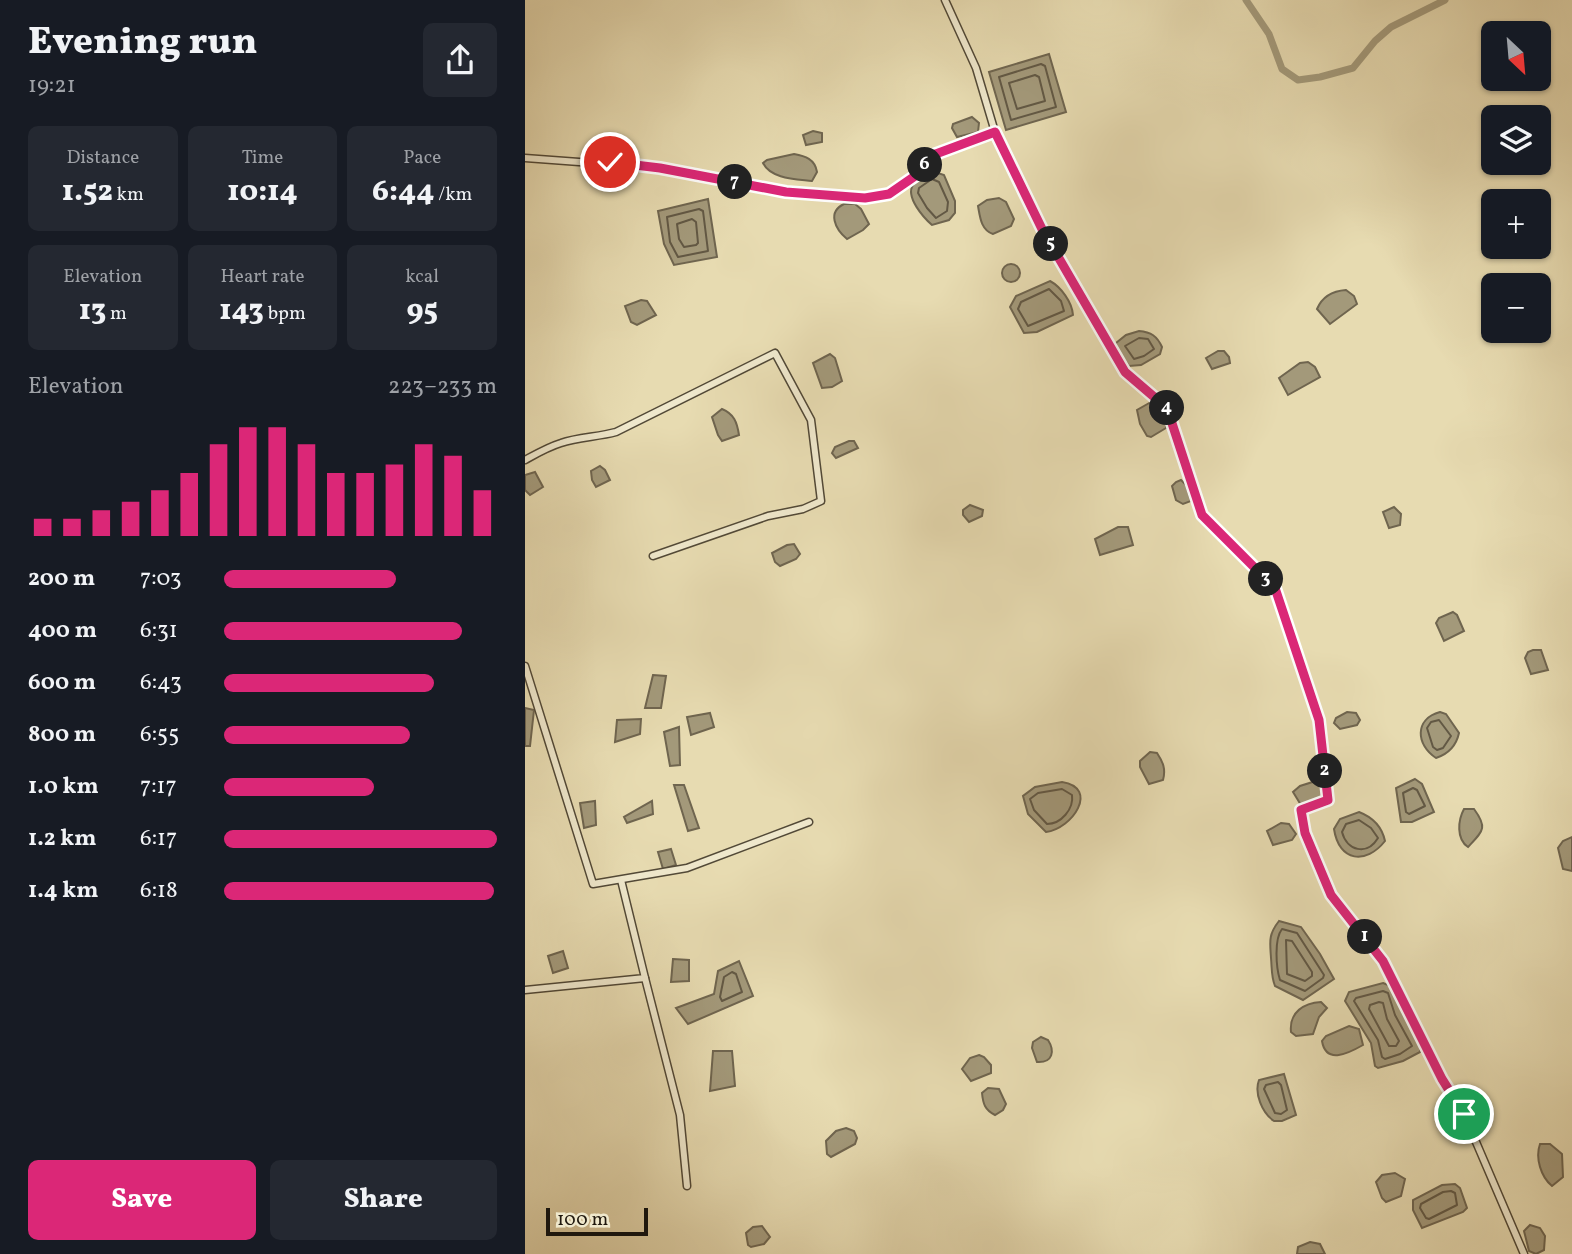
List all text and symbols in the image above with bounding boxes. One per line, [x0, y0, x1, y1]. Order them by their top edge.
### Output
text: Evening run [28, 17, 258, 70]
north arrow [1481, 21, 1551, 91]
map controls [1481, 21, 1551, 343]
button: share [423, 23, 497, 97]
text: 19:21 [28, 70, 76, 102]
button: layers [1481, 105, 1551, 175]
pin [580, 132, 640, 192]
icon: check [591, 143, 629, 181]
text: Distance [66, 145, 139, 171]
text: Time [242, 145, 283, 171]
text: Pace [403, 145, 441, 171]
pin: 6 [907, 148, 943, 182]
text: 6 [919, 151, 930, 177]
pin: 7 [717, 164, 753, 200]
text: 7 [730, 168, 739, 194]
text: 1.52 [62, 171, 113, 213]
text: 10:14 [227, 171, 298, 213]
text: 6:44 [372, 171, 434, 213]
text: km [113, 182, 144, 208]
text: /km [434, 182, 472, 208]
button: + [1481, 189, 1551, 259]
pin: 5 [1033, 226, 1069, 262]
text: 5 [1046, 230, 1055, 256]
text: Elevation [63, 264, 142, 290]
text: Heart rate [221, 264, 304, 290]
text: kcal [405, 264, 439, 290]
button: − [1481, 273, 1551, 343]
text: 13 [79, 290, 106, 332]
text: 143 [219, 290, 264, 332]
text: 95 [406, 290, 438, 332]
text: m [106, 301, 127, 327]
text: bpm [264, 301, 306, 327]
text: Elevation [28, 371, 124, 403]
text: 223–233 m [388, 371, 497, 403]
pin: 4 [1149, 390, 1185, 426]
text: 4 [1161, 394, 1172, 420]
pin: 3 [1249, 562, 1283, 596]
text: 200 m [28, 563, 95, 595]
text: 7:03 [140, 563, 182, 595]
text: 3 [1261, 565, 1270, 591]
text: 400 m [28, 615, 97, 647]
text: 6:31 [140, 615, 178, 647]
text: 600 m [28, 667, 96, 699]
text: 6:43 [140, 667, 182, 699]
text: 800 m [28, 719, 96, 751]
text: 6:55 [140, 719, 179, 751]
pin: 2 [1307, 754, 1343, 788]
text: 2 [1320, 757, 1329, 783]
text: 1.0 km [28, 771, 99, 803]
text: 7:17 [140, 771, 177, 803]
text: 1.2 km [28, 823, 97, 855]
text: 6:17 [140, 823, 177, 855]
text: 1.4 km [28, 875, 99, 907]
text: 6:18 [140, 875, 178, 907]
pin: 1 [1347, 920, 1383, 954]
text: 1 [1361, 923, 1368, 949]
pin [1434, 1084, 1494, 1144]
icon: arrive [1445, 1095, 1483, 1133]
button: Save [28, 1160, 256, 1240]
button: Share [270, 1160, 497, 1240]
scale bar [546, 1205, 647, 1237]
text: 100 m [557, 1207, 608, 1233]

